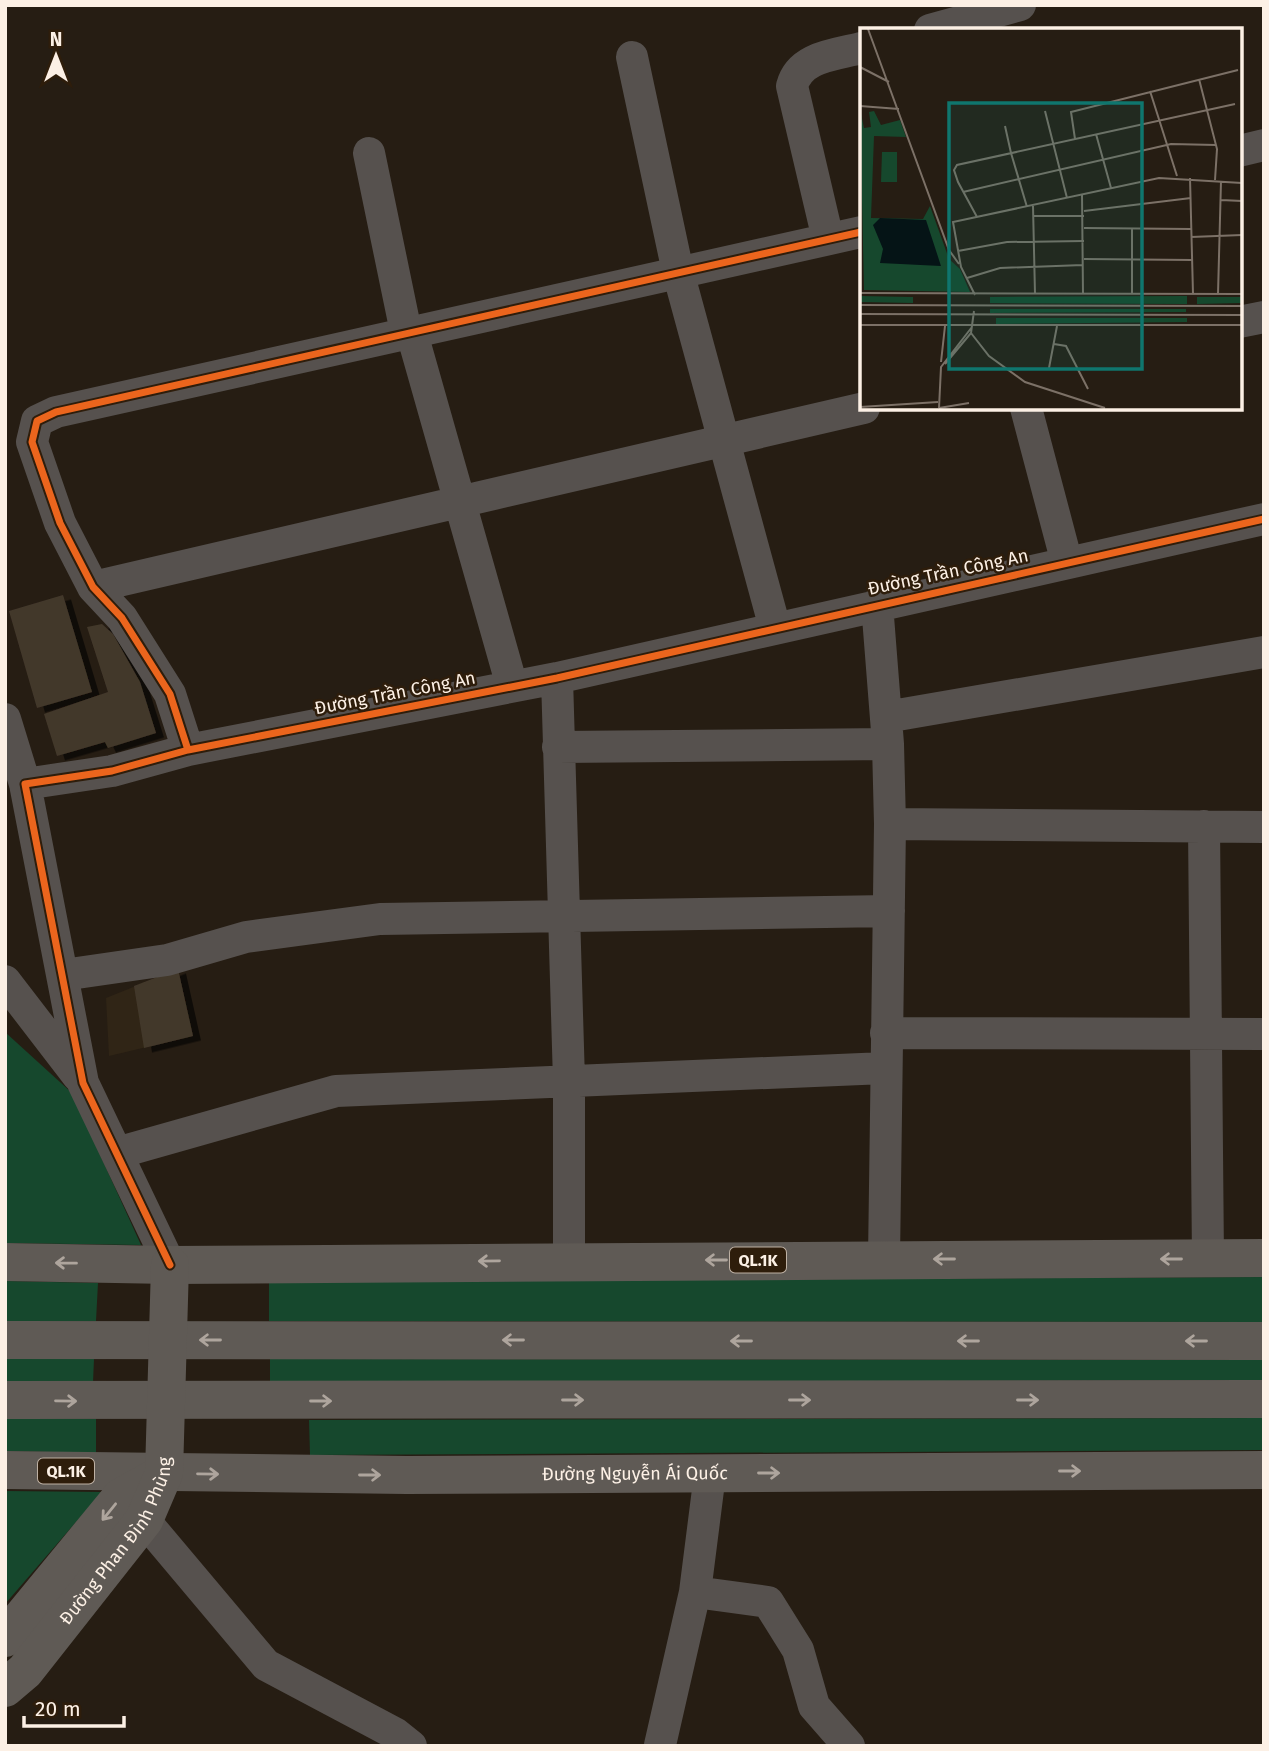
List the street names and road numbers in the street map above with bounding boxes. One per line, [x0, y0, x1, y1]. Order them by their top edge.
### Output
street label: Đường Trần Công An [866, 544, 1030, 600]
street label: Đường Trần Công An [313, 667, 477, 719]
road number: QL.1K [730, 1248, 786, 1272]
street label: Đường Phan Đình Phùng [55, 1456, 175, 1629]
road number: QL.1K [38, 1458, 94, 1484]
street label: Đường Nguyễn Ái Quốc [542, 1461, 728, 1485]

